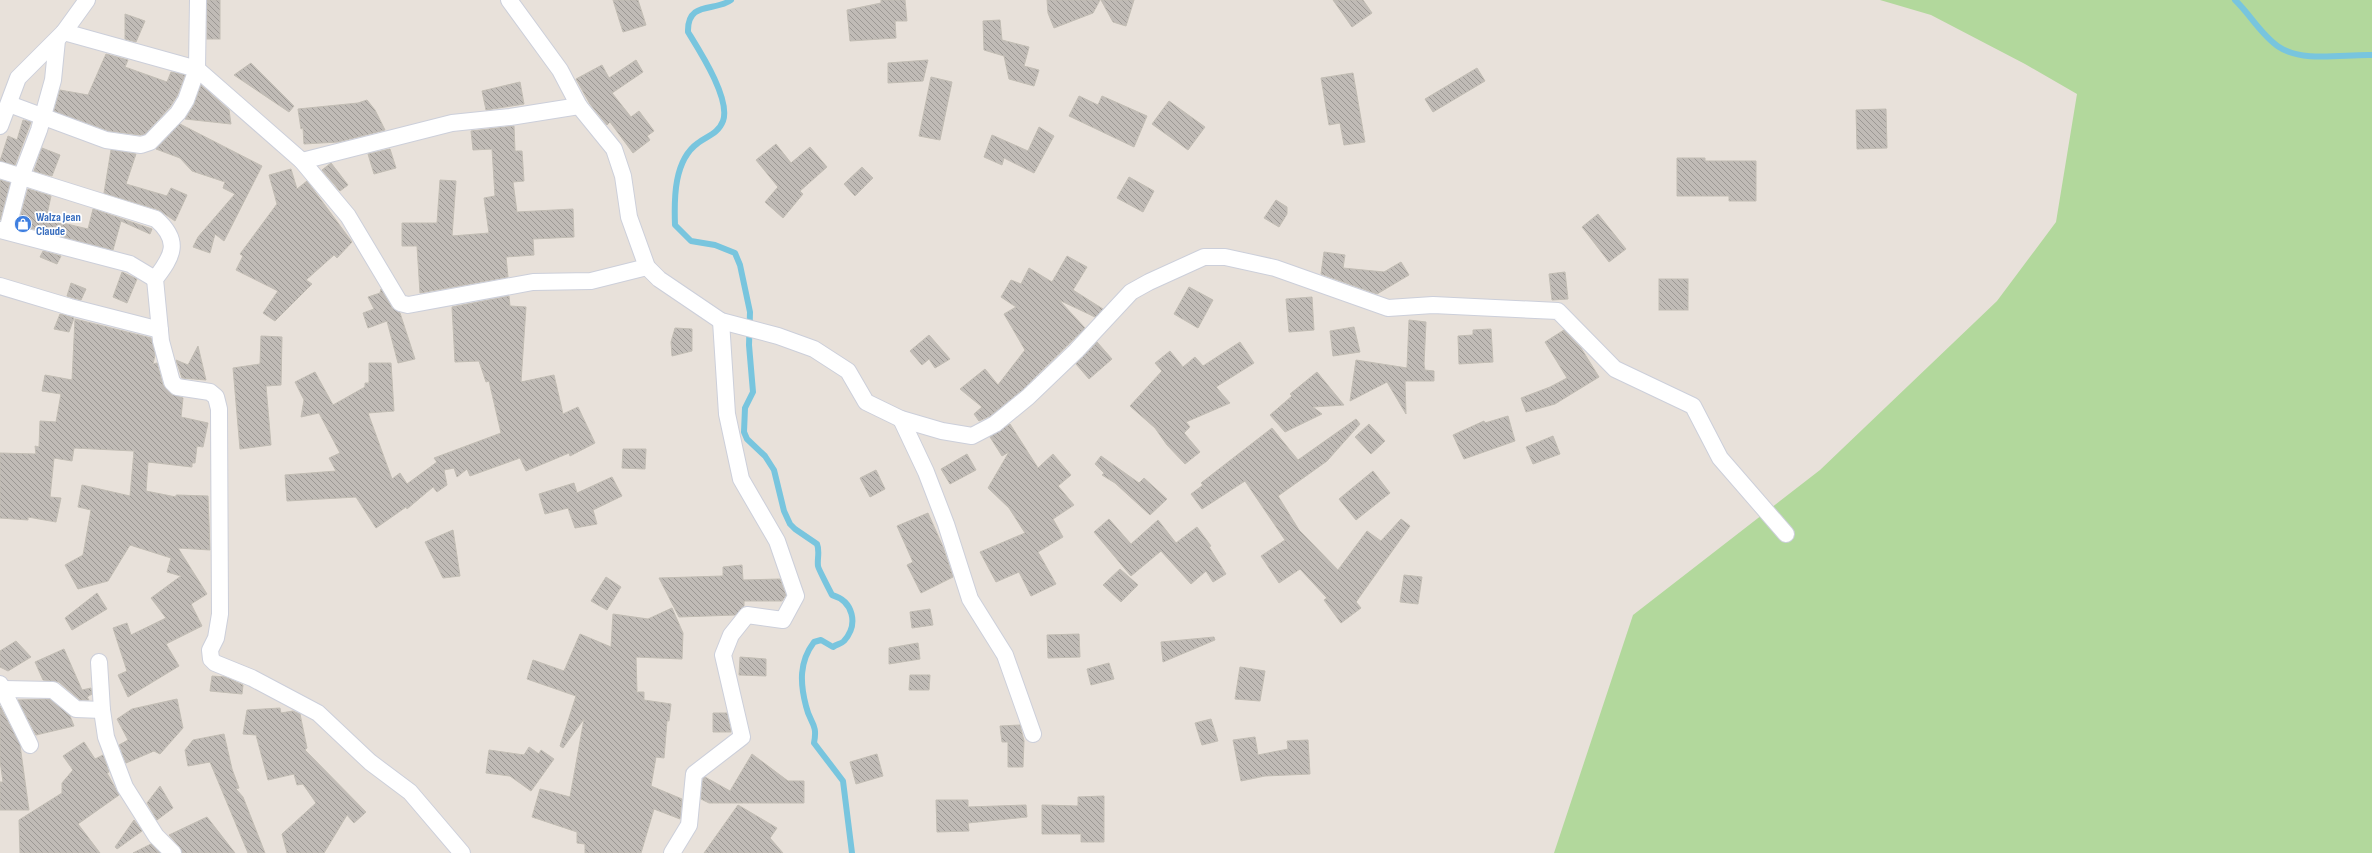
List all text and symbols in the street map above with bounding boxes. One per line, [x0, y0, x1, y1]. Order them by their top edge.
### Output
place label: Walza Jean Claude [36, 210, 81, 239]
shop icon: Walza Jean Claude [13, 214, 33, 234]

